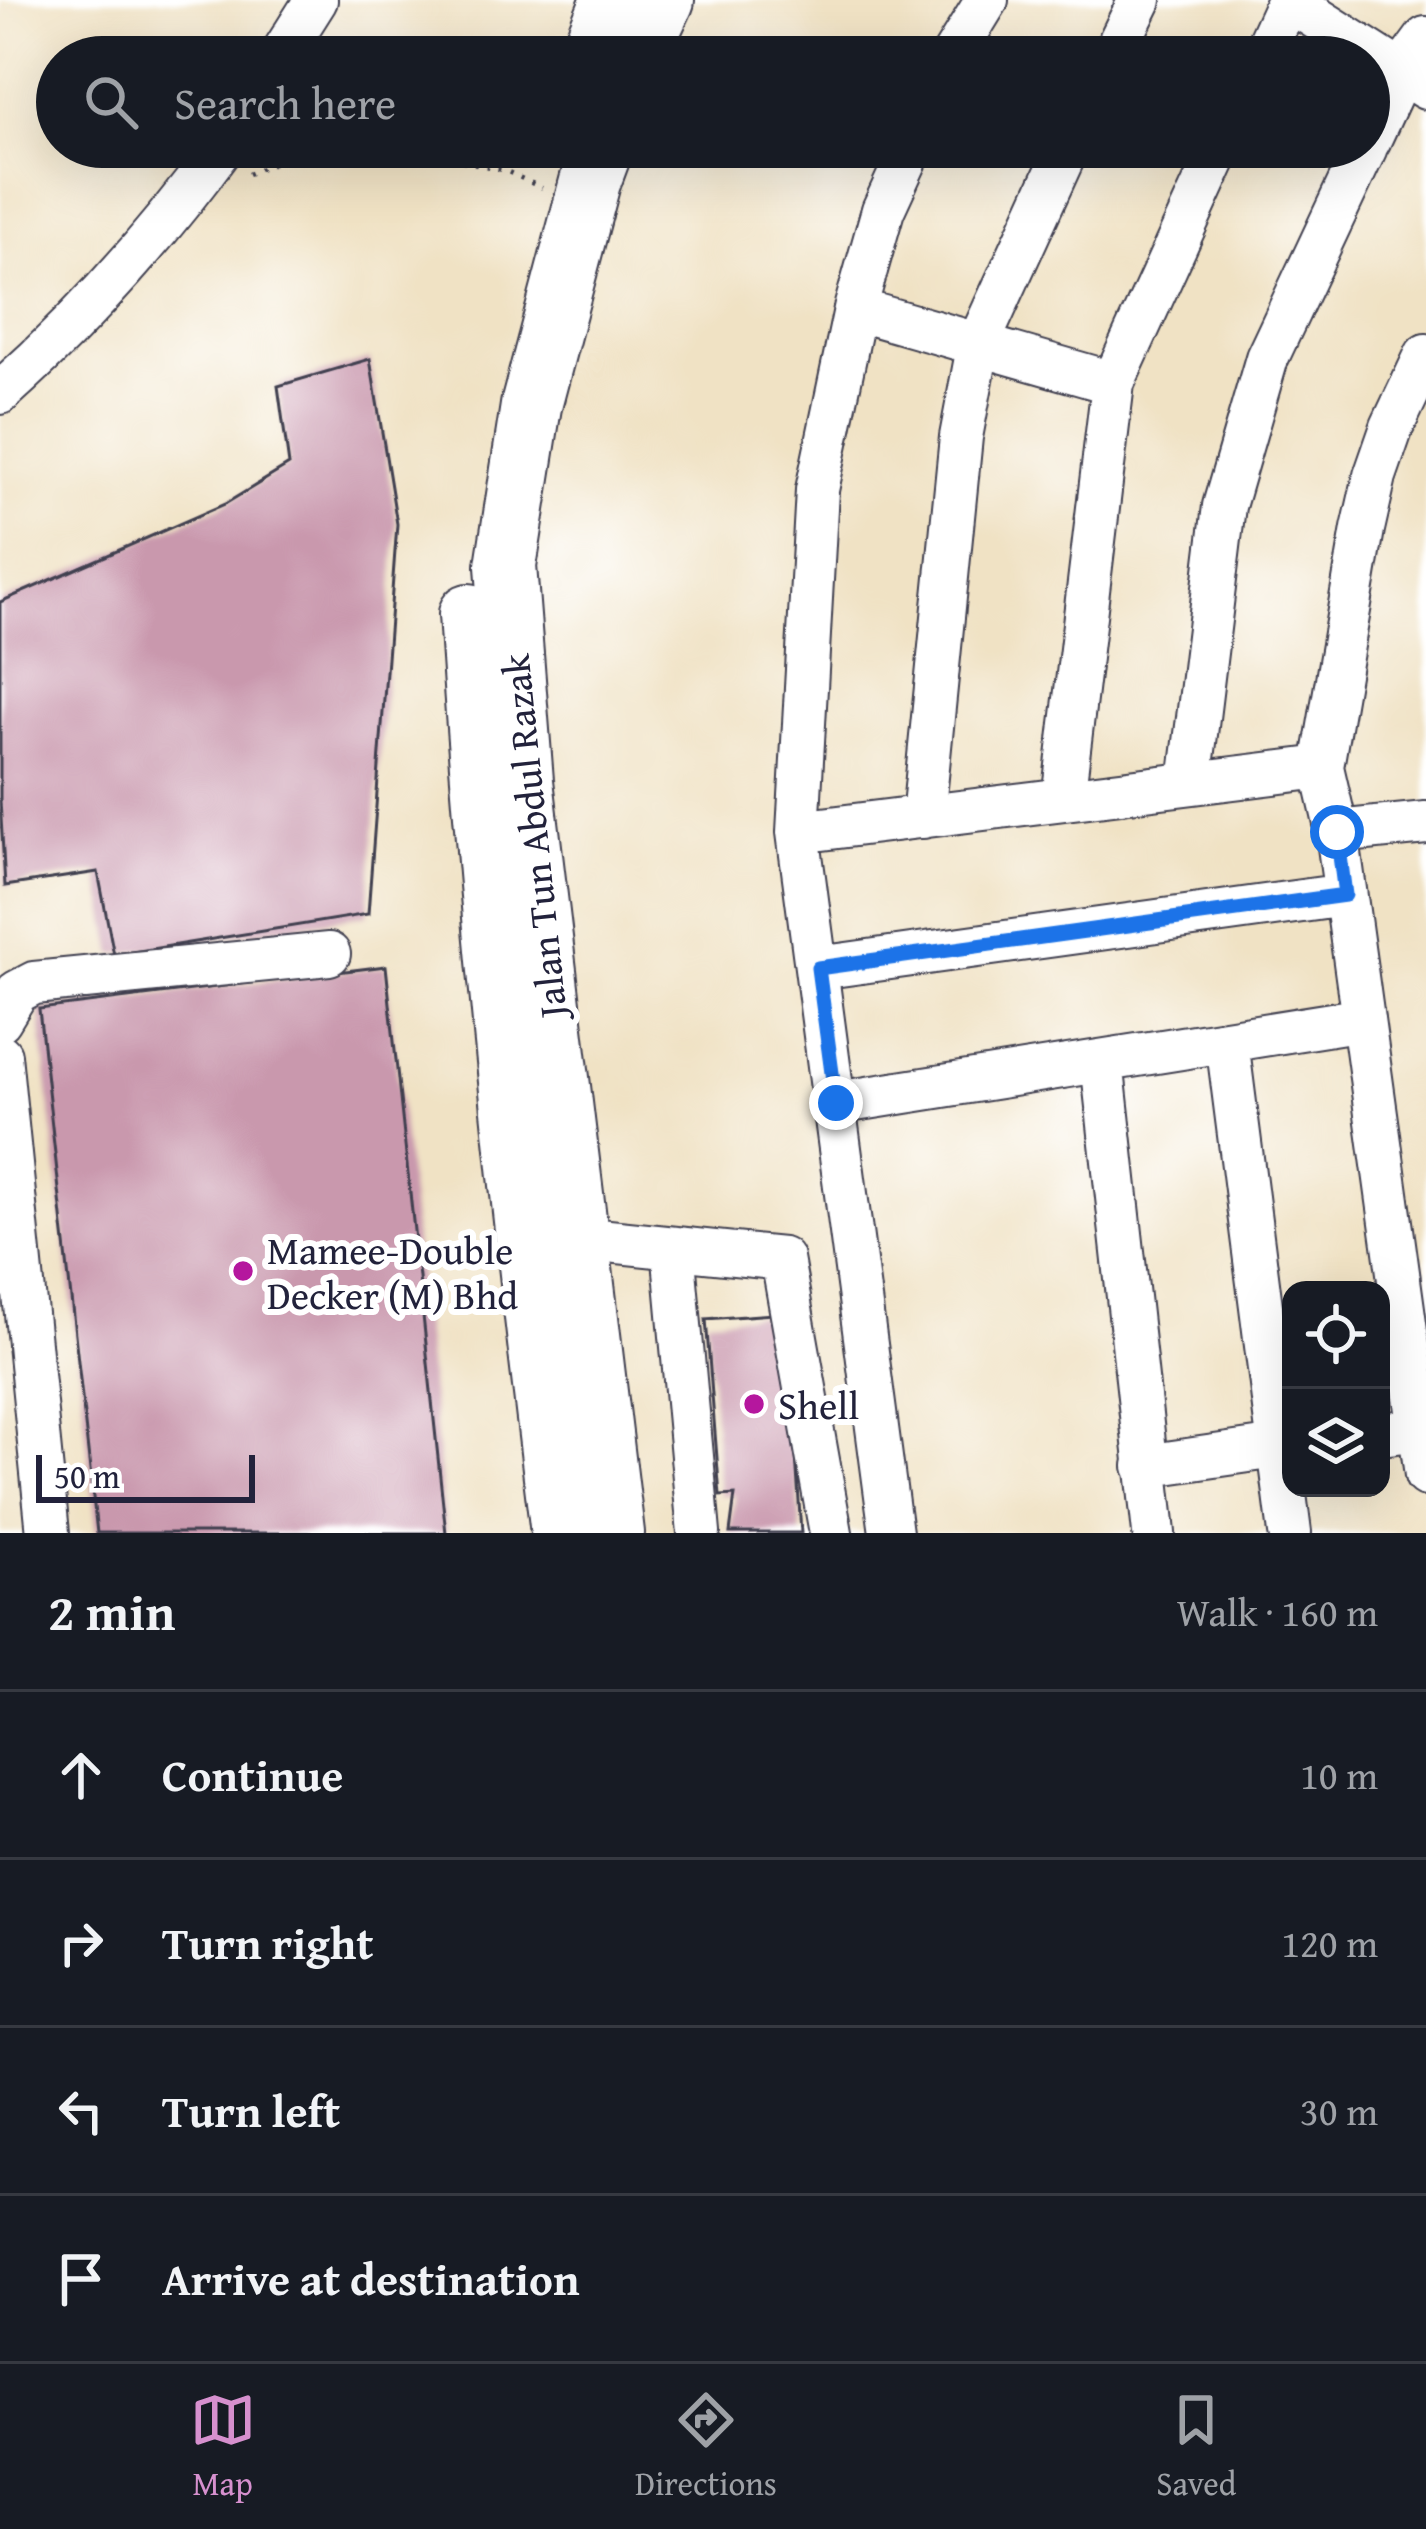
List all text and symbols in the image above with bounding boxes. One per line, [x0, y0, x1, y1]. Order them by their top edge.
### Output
search box [36, 36, 1390, 168]
icon: search [78, 69, 144, 135]
text: Search here [174, 70, 396, 135]
street label: Jalan Tun Abdul Razak [486, 651, 581, 1026]
route start [1310, 805, 1364, 859]
route end [809, 1076, 863, 1130]
place label: Mamee-Double Decker (M) Bhd [267, 1221, 518, 1323]
marker: Mamee-Double Decker (M) Bhd [230, 1258, 256, 1284]
map controls [1282, 1281, 1390, 1497]
button: locate [1282, 1281, 1390, 1389]
place label: Shell [778, 1376, 859, 1433]
button: layers [1282, 1389, 1390, 1497]
marker: Shell [741, 1391, 767, 1417]
scale bar [36, 1449, 255, 1502]
text: 50 m [54, 1452, 120, 1500]
text: 2 min [48, 1574, 175, 1649]
text: Walk · 160 m [1177, 1583, 1378, 1640]
icon: ahead [48, 1742, 114, 1808]
text: Continue [162, 1742, 343, 1807]
text: 10 m [1300, 1746, 1378, 1803]
icon: right [48, 1910, 114, 1976]
text: Turn right [162, 1910, 374, 1975]
text: 120 m [1281, 1914, 1378, 1971]
icon: left [48, 2078, 114, 2144]
text: Turn left [162, 2078, 340, 2143]
text: 30 m [1300, 2082, 1378, 2139]
icon: arrive [48, 2246, 114, 2312]
text: Arrive at destination [162, 2246, 580, 2311]
tab: Map [190, 2387, 256, 2507]
tab: Directions [635, 2387, 777, 2507]
tab: Saved [1156, 2387, 1236, 2507]

